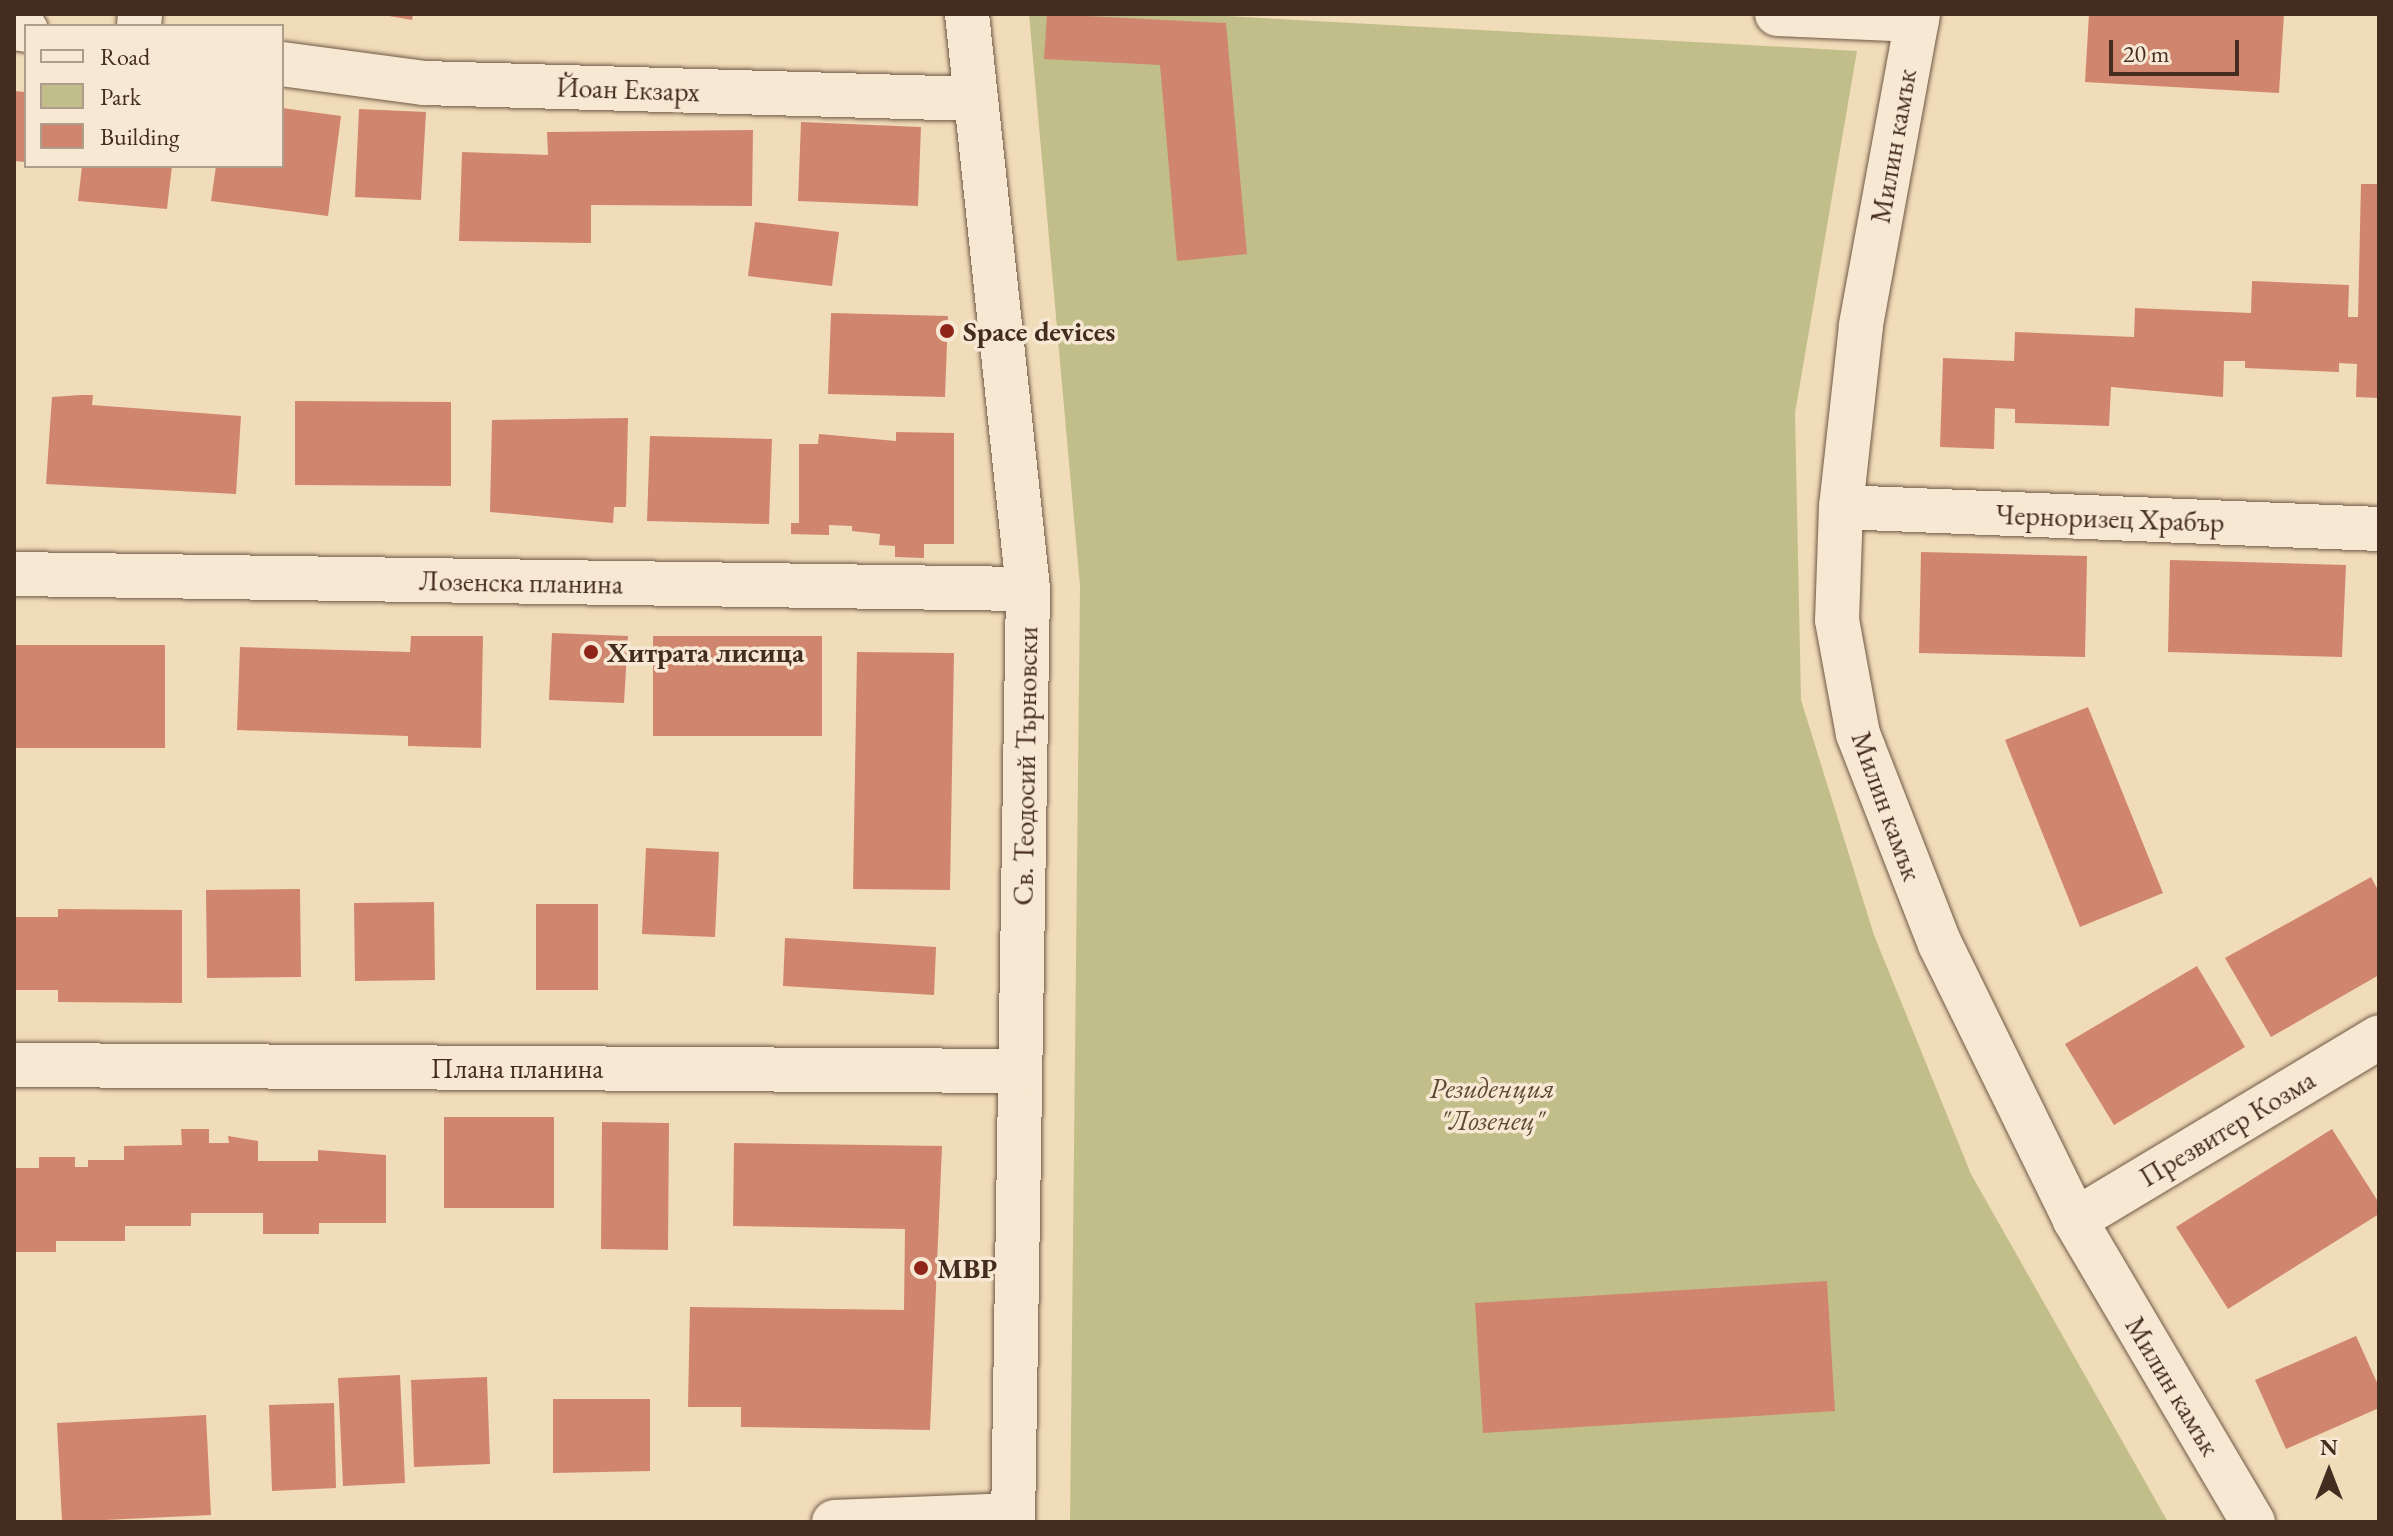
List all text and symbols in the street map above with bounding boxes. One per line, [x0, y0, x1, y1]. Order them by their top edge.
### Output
legend [24, 24, 284, 168]
scale bar [2113, 24, 2243, 74]
text: 20 m [2123, 38, 2170, 69]
text: Road [100, 41, 150, 72]
street label: Милин камък [1863, 66, 1923, 226]
street label: Йоан Екзарх [556, 70, 700, 108]
text: Park [100, 81, 141, 112]
text: Building [100, 121, 180, 152]
place label: Space devices [963, 314, 1115, 348]
marker: Space devices [938, 322, 956, 340]
street label: Черноризец Храбър [1995, 497, 2225, 539]
street label: Лозенска планина [419, 563, 623, 601]
street label: Св. Теодосий Търновски [1006, 626, 1044, 906]
place label: Хитрата лисица [607, 635, 804, 669]
marker: Хитрата лисица [582, 643, 600, 661]
street label: Милин камък [1844, 727, 1930, 885]
street label: Плана планина [430, 1051, 604, 1085]
street label: Презвитер Козма [2133, 1062, 2321, 1194]
park label: Резиденция "Лозенец" [1429, 1071, 1555, 1137]
place label: МВР [937, 1251, 997, 1285]
marker: МВР [912, 1259, 930, 1277]
street label: Милин камък [2118, 1310, 2228, 1462]
north arrow [2289, 1432, 2369, 1512]
text: N [2320, 1433, 2338, 1462]

